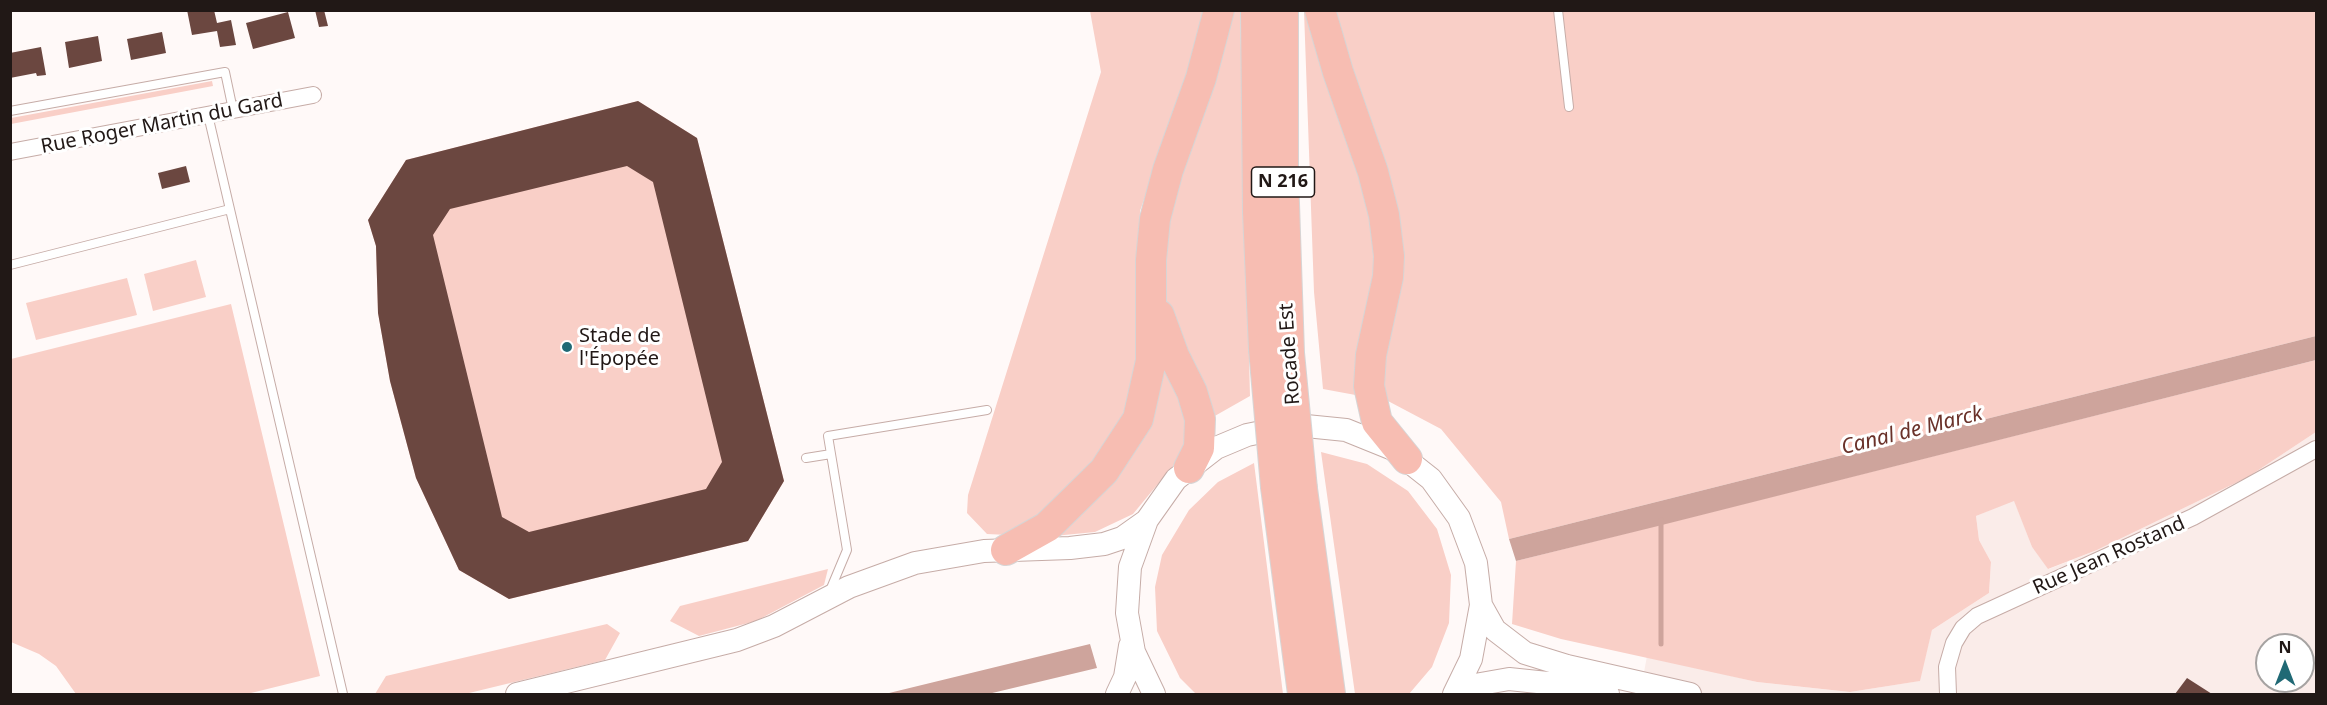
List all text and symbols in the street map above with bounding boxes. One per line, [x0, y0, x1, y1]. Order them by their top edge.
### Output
street label: Rue Roger Martin du Gard [39, 89, 285, 159]
road number: N 216 [1252, 167, 1314, 197]
street label: Rocade Est [1274, 302, 1306, 406]
place label: Stade de l'Épopée [579, 324, 661, 371]
marker: Stade de l'Épopée [560, 340, 574, 354]
water label: Canal de Marck [1839, 401, 1985, 461]
street label: Rue Jean Rostand [2029, 512, 2189, 600]
north arrow [2255, 633, 2315, 693]
text: N [2278, 636, 2292, 658]

